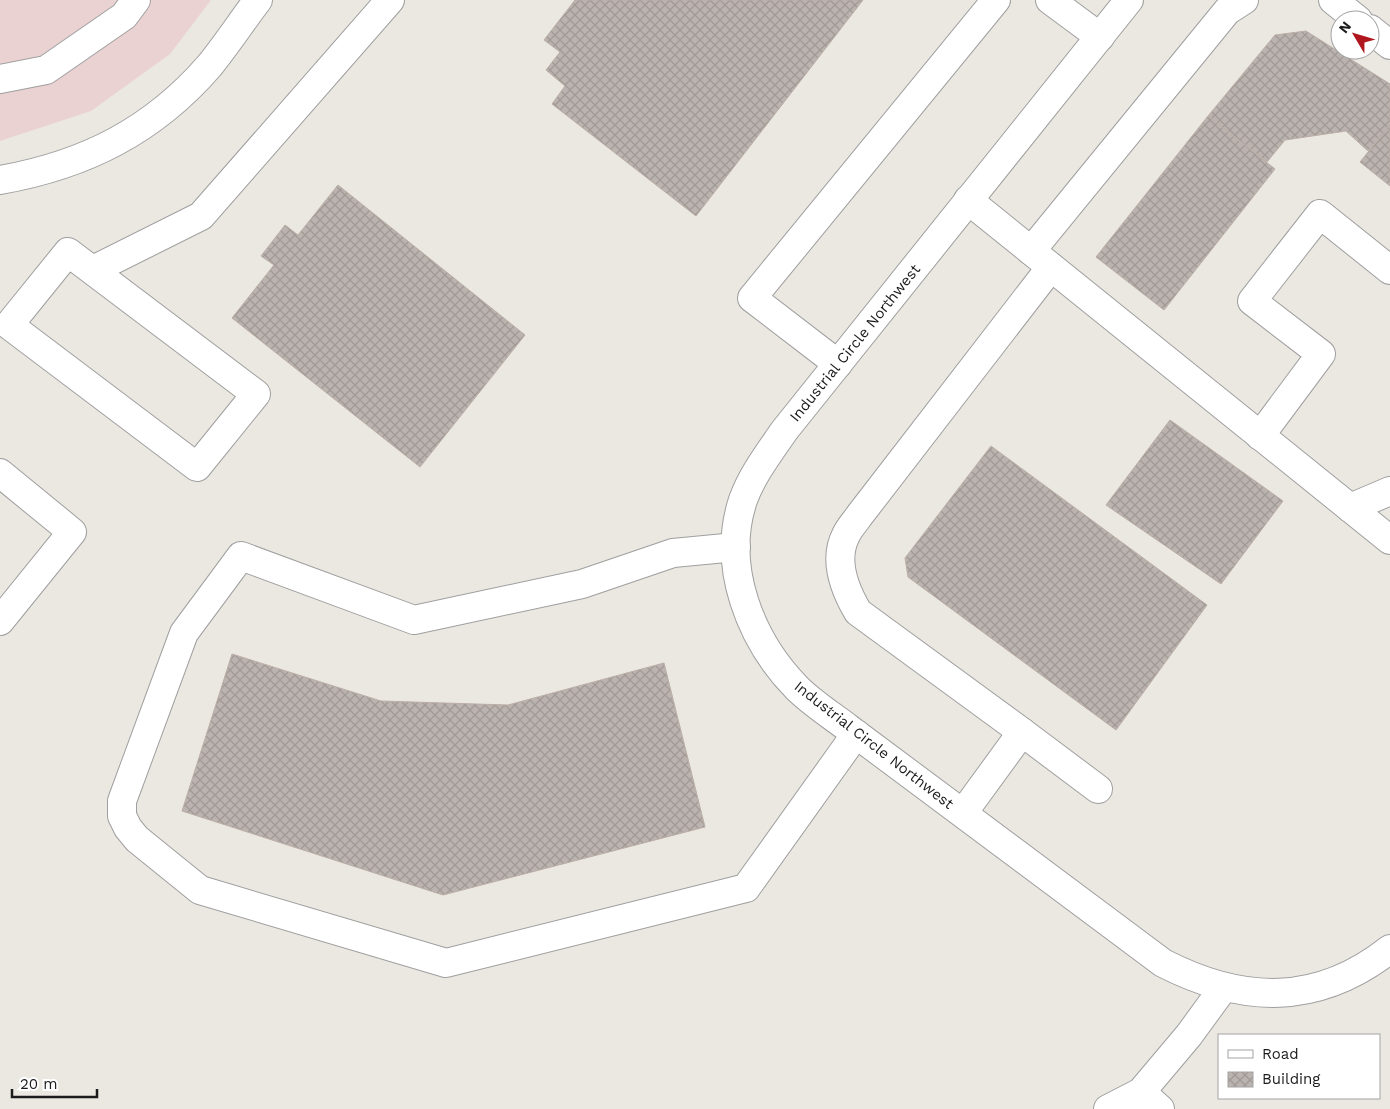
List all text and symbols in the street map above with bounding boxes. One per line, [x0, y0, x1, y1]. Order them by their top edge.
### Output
north arrow [1330, 10, 1380, 60]
text: N [1335, 18, 1354, 36]
street label: Industrial Circle Northwest [786, 260, 925, 425]
street label: Industrial Circle Northwest [791, 677, 958, 813]
legend [1218, 1034, 1380, 1099]
text: Road [1262, 1045, 1299, 1063]
scale bar [12, 1066, 98, 1098]
text: Building [1262, 1070, 1320, 1088]
text: 20 m [20, 1075, 58, 1093]

